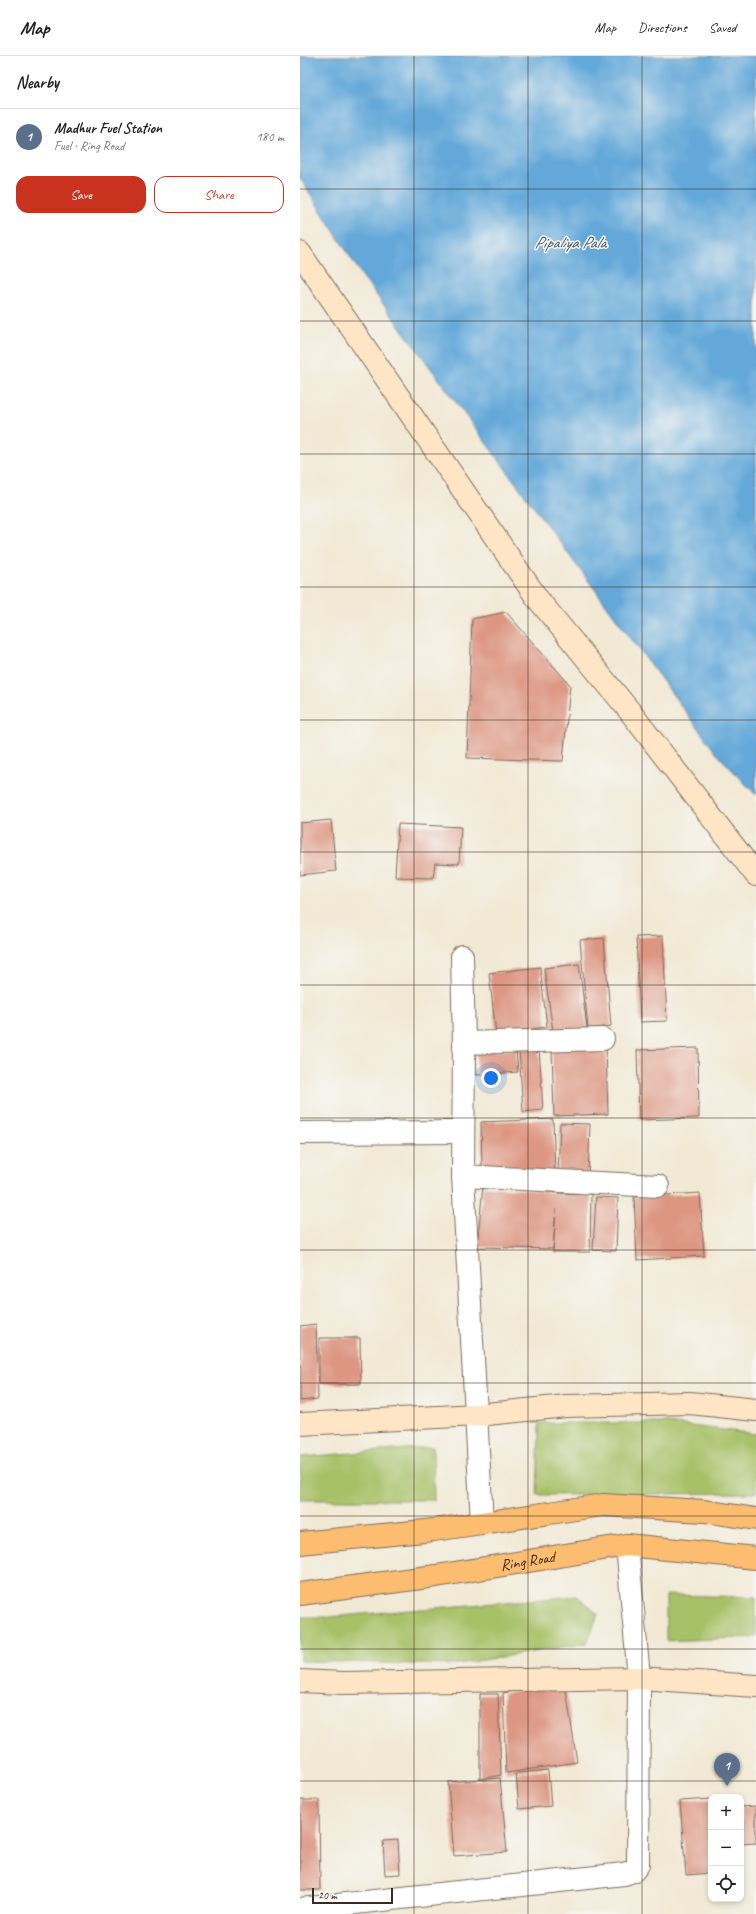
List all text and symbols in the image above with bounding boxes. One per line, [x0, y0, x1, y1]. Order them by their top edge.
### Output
text: Map [20, 16, 50, 40]
text: Map [595, 19, 616, 36]
text: Directions [638, 19, 687, 36]
text: Saved [709, 19, 736, 36]
text: Nearby [16, 72, 59, 93]
text: Madhur Fuel Station [54, 119, 162, 138]
text: 1 [26, 129, 32, 145]
text: 180 m [256, 129, 284, 145]
text: Fuel · Ring Road [54, 138, 124, 154]
button: Save [16, 176, 146, 213]
button: Share [154, 176, 284, 213]
water label: Pipaliya Pala [534, 232, 608, 253]
your location [481, 1068, 501, 1088]
street label: Ring Road [499, 1546, 559, 1575]
pin: 1 [714, 1753, 740, 1786]
map controls [708, 1794, 744, 1902]
button: + [708, 1794, 744, 1830]
button: − [708, 1830, 744, 1866]
button: locate [708, 1866, 744, 1902]
scale bar [312, 1886, 393, 1905]
text: 20 m [318, 1888, 337, 1902]

